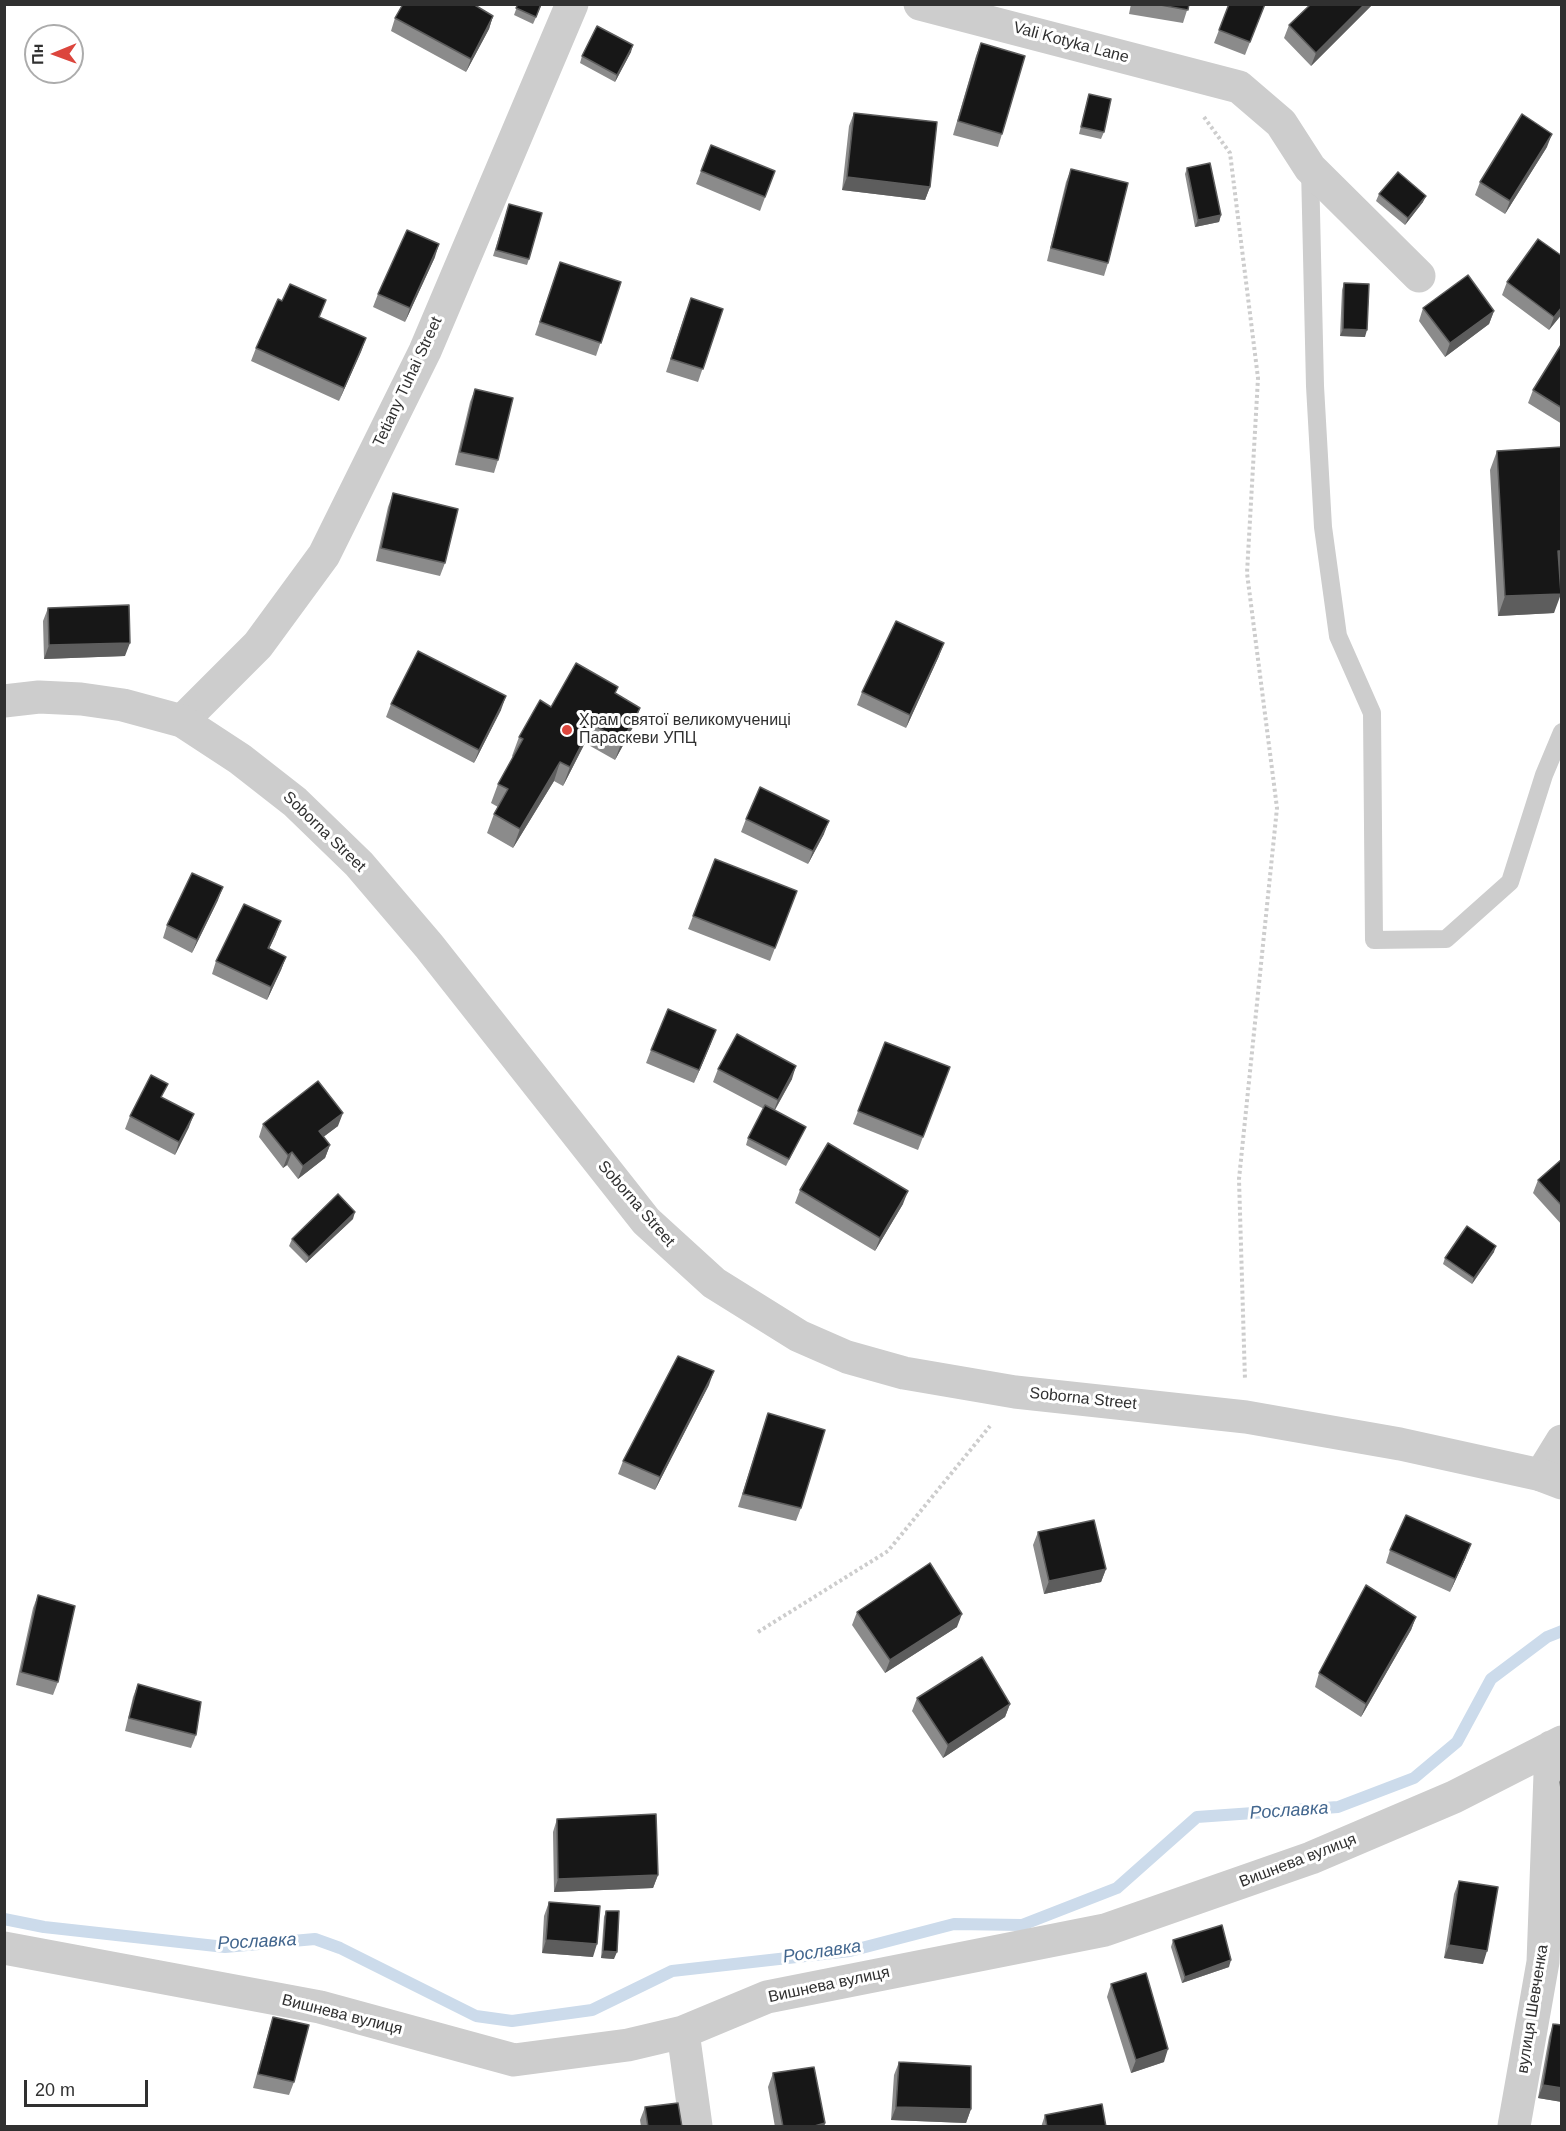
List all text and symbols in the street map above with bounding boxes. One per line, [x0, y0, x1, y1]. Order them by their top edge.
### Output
street label: Vali Kotyka Lane [1011, 18, 1131, 68]
north arrow [24, 24, 84, 84]
text: Пн [29, 44, 46, 65]
street label: Tetiany Tuhai Street [369, 314, 447, 450]
place label: Храм святої великомучениці Параскеви УПЦ [579, 711, 791, 749]
marker: Храм святої великомучениці Параскеви УПЦ [560, 723, 574, 737]
street label: Soborna Street [279, 788, 369, 876]
street label: Soborna Street [593, 1157, 679, 1251]
street label: Soborna Street [1028, 1384, 1138, 1414]
water label: Рославка [1249, 1797, 1329, 1825]
street label: Вишнева вулиця [1237, 1830, 1359, 1892]
water label: Рославка [217, 1929, 297, 1955]
water label: Рославка [781, 1936, 863, 1968]
street label: вулиця Шевченка [1513, 1943, 1553, 2075]
street label: Вишнева вулиця [766, 1963, 892, 2007]
street label: Вишнева вулиця [280, 1991, 404, 2039]
scale bar [27, 2068, 152, 2106]
text: 20 m [35, 2080, 75, 2100]

